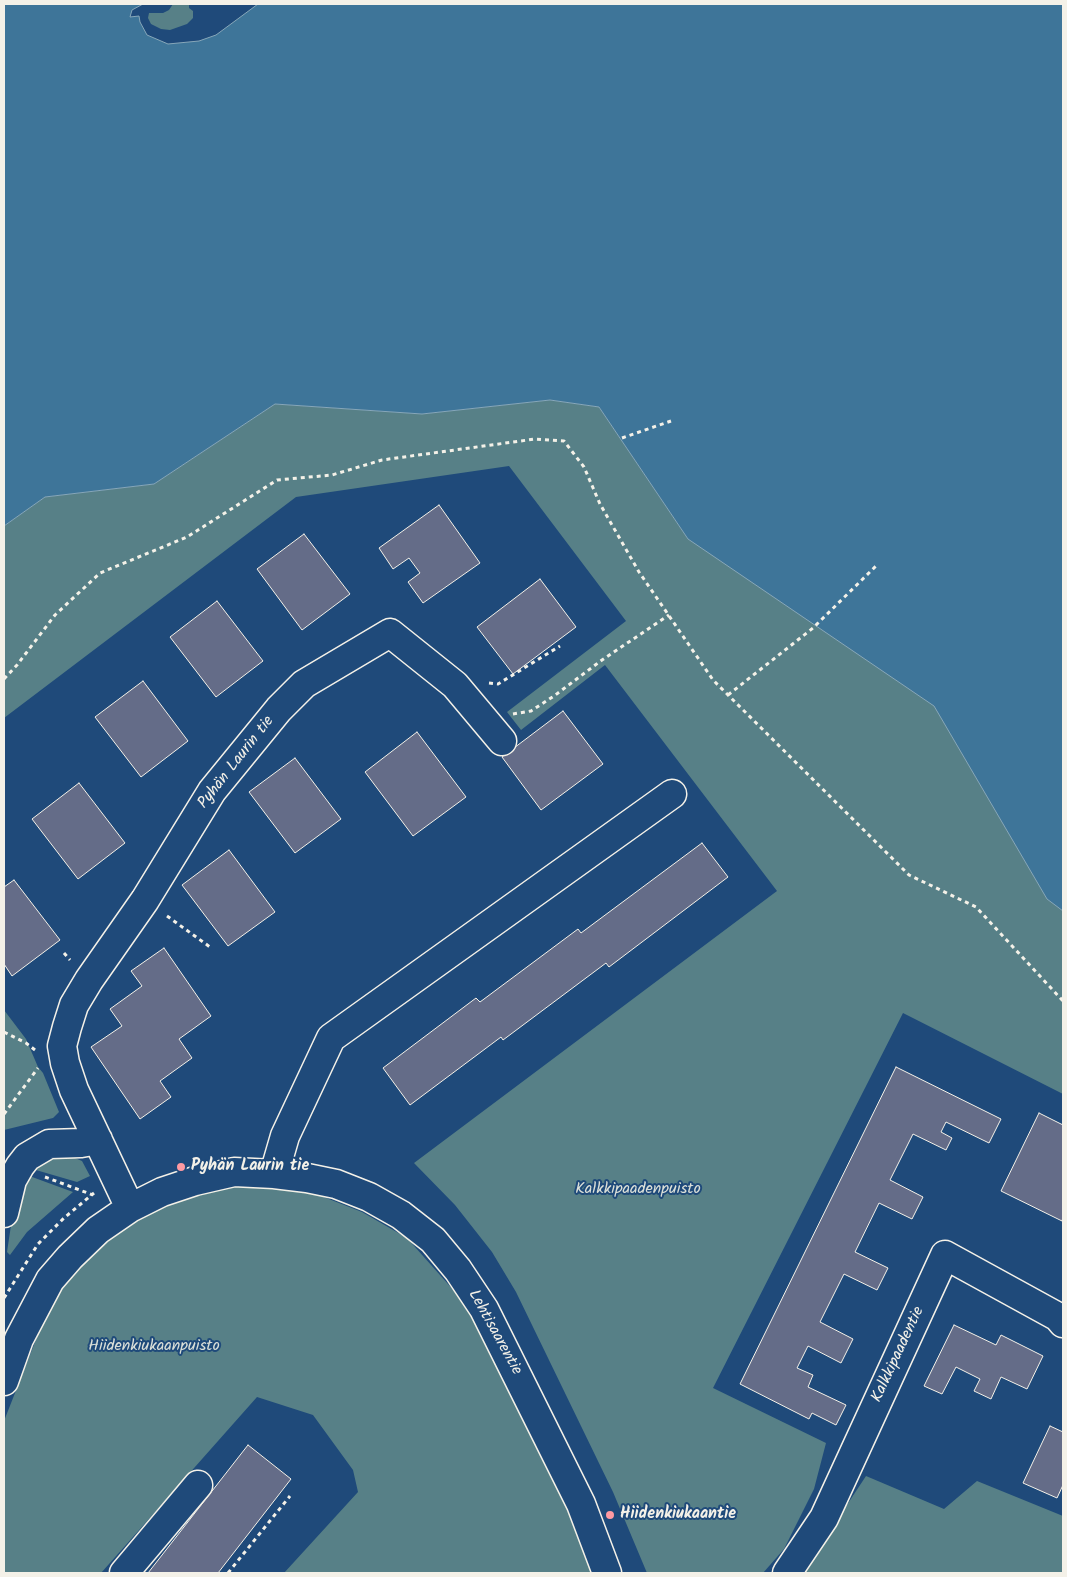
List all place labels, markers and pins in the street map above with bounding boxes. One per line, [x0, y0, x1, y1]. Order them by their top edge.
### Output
place label: Pyhän Laurin tie [191, 1157, 309, 1177]
marker: Pyhän Laurin tie [175, 1161, 187, 1173]
place label: Hiidenkiukaantie [620, 1505, 736, 1525]
marker: Hiidenkiukaantie [604, 1509, 616, 1521]

